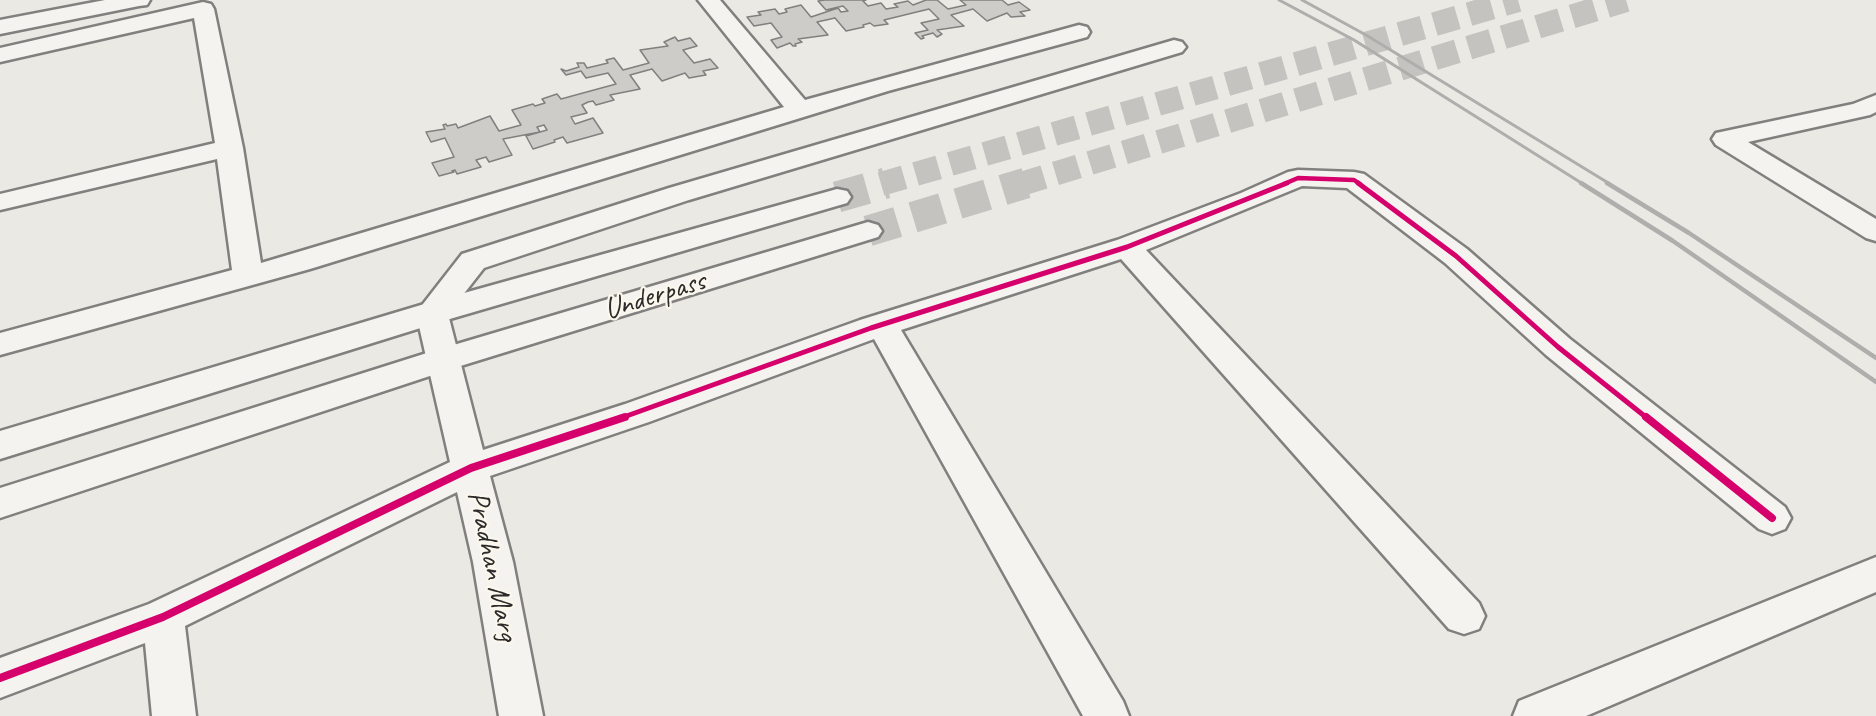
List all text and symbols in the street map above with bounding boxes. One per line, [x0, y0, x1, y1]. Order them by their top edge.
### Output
street label: Underpass [600, 264, 710, 328]
street label: Pradhan Marg [459, 488, 525, 644]

